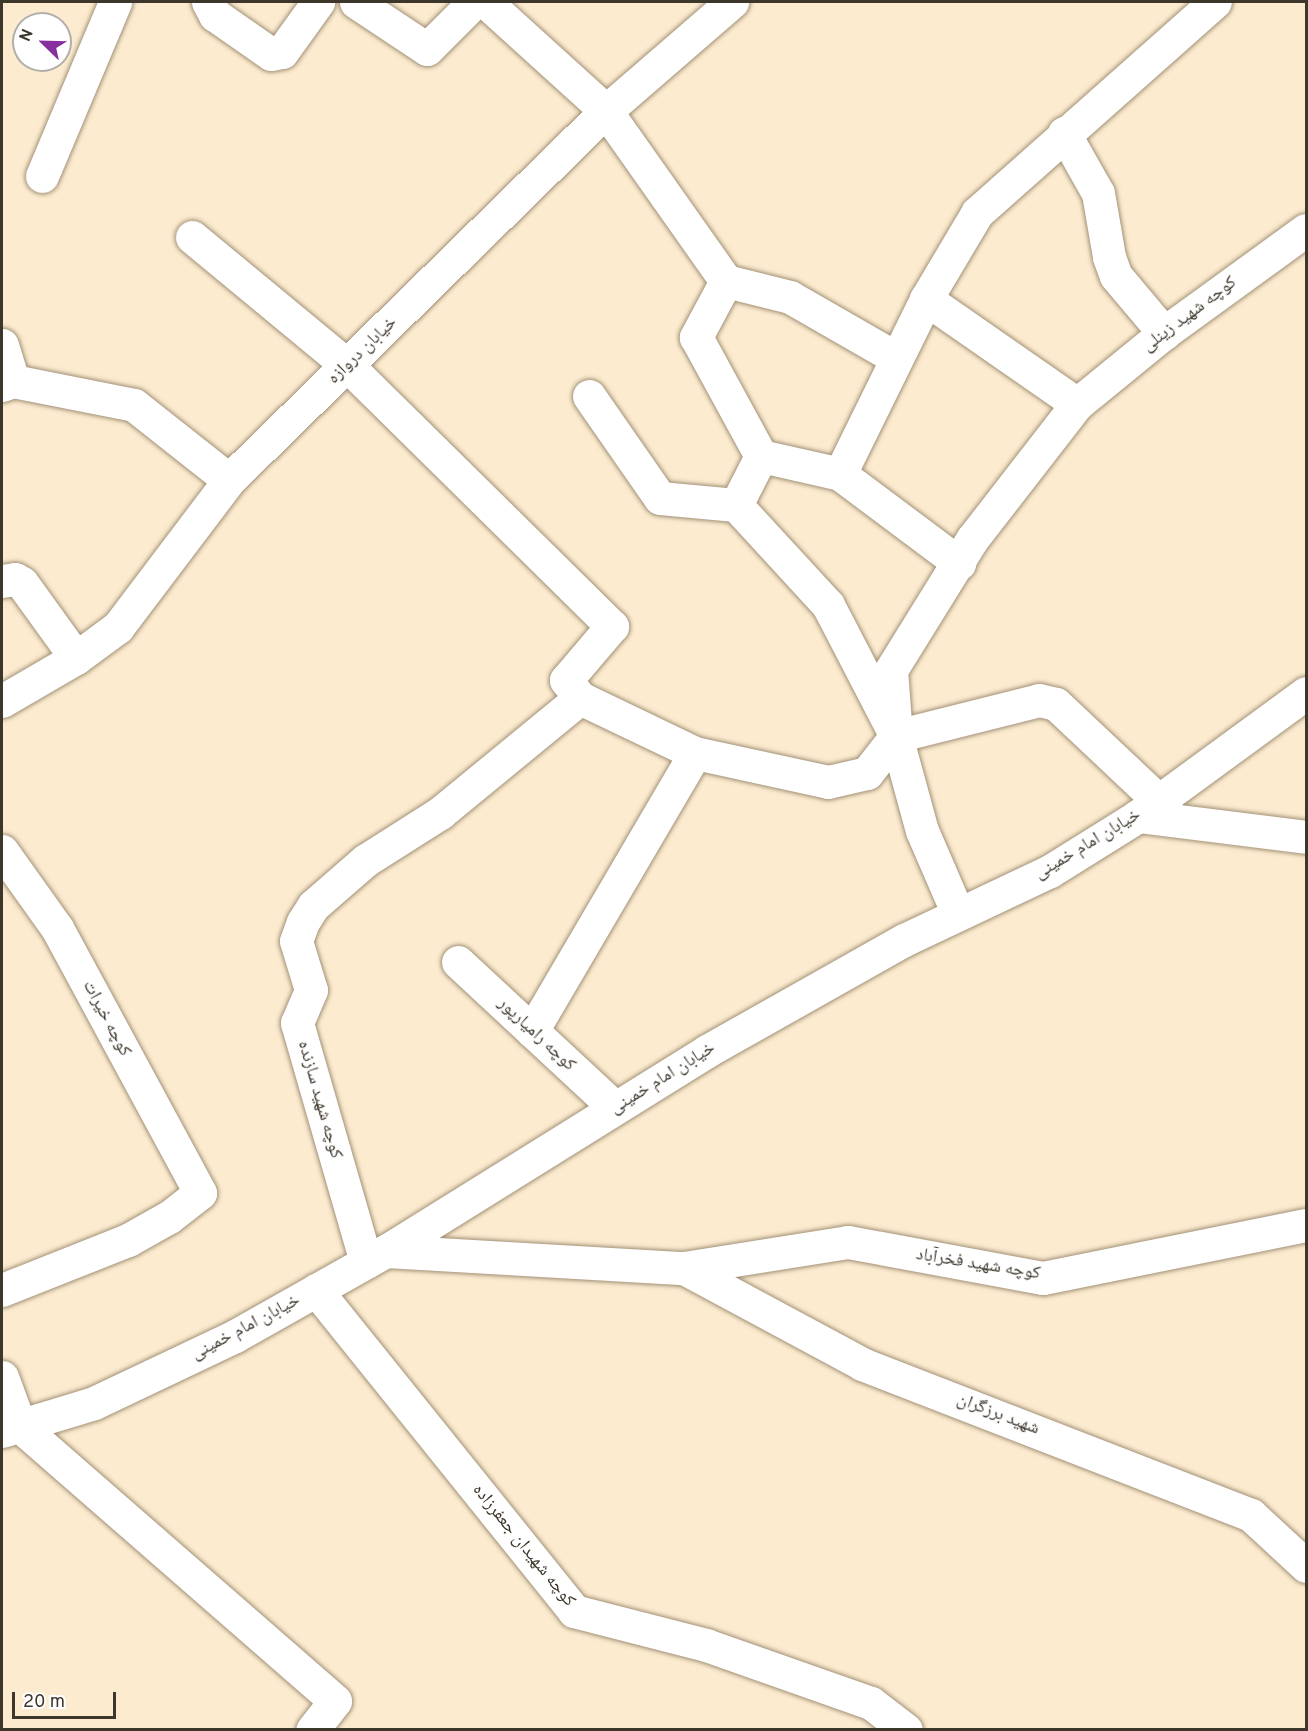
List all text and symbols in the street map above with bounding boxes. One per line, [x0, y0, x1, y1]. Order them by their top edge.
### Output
north arrow [12, 12, 72, 72]
text: N [16, 27, 39, 45]
street label: کوچه شهید زینلی [1138, 272, 1242, 358]
street label: خیابان دروازه [324, 313, 402, 389]
street label: خیابان امام خمینی [1031, 805, 1145, 885]
street label: کوچه خیرات [77, 977, 135, 1061]
street label: کوچه رامیارپور [493, 993, 579, 1077]
street label: کوچه شهید سازنده [292, 1038, 346, 1162]
street label: خیابان امام خمینی [606, 1038, 720, 1120]
street label: کوچه شهید فخرآباد [914, 1245, 1042, 1285]
street label: خیابان امام خمینی [188, 1290, 304, 1366]
street label: شهید برزگران [954, 1389, 1042, 1441]
street label: کوچه شهیدان جعفرزاده [467, 1480, 579, 1612]
scale bar [15, 1680, 118, 1718]
text: 20 m [23, 1691, 65, 1714]

